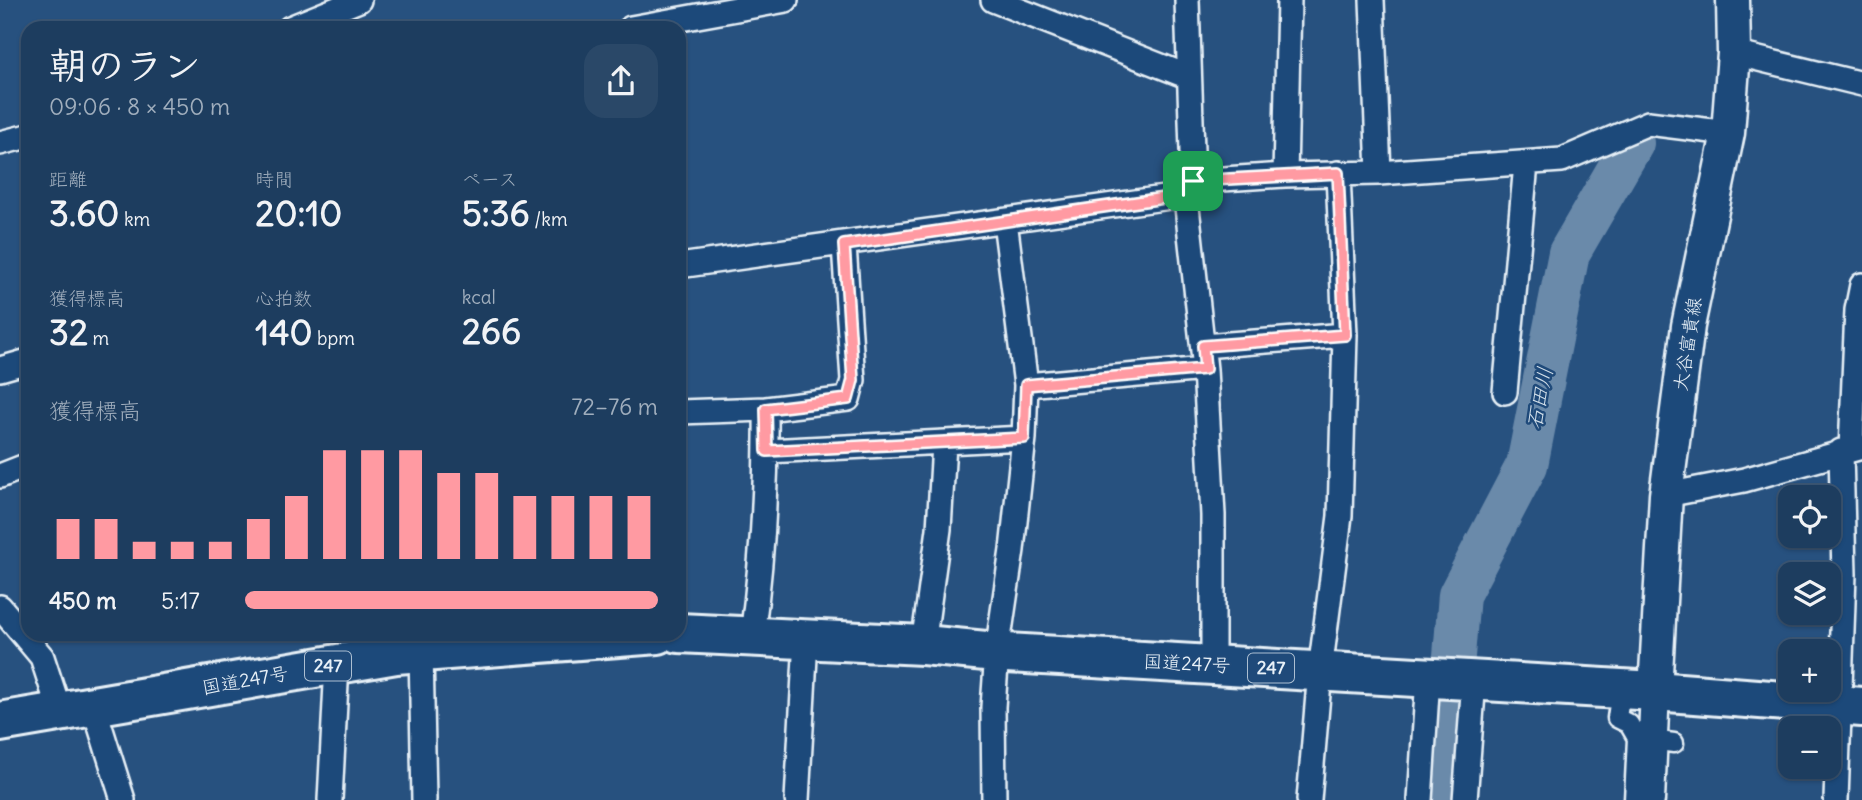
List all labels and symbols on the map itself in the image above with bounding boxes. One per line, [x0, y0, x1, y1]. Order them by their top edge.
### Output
pin [1163, 151, 1223, 211]
street label: 大谷富貴線 [1668, 295, 1706, 393]
water label: 石田川 [1520, 364, 1559, 431]
street label: 国道247号 [1143, 649, 1231, 677]
road number: 247 [305, 652, 351, 680]
road number: 247 [1248, 654, 1294, 682]
street label: 国道247号 [200, 661, 290, 699]

